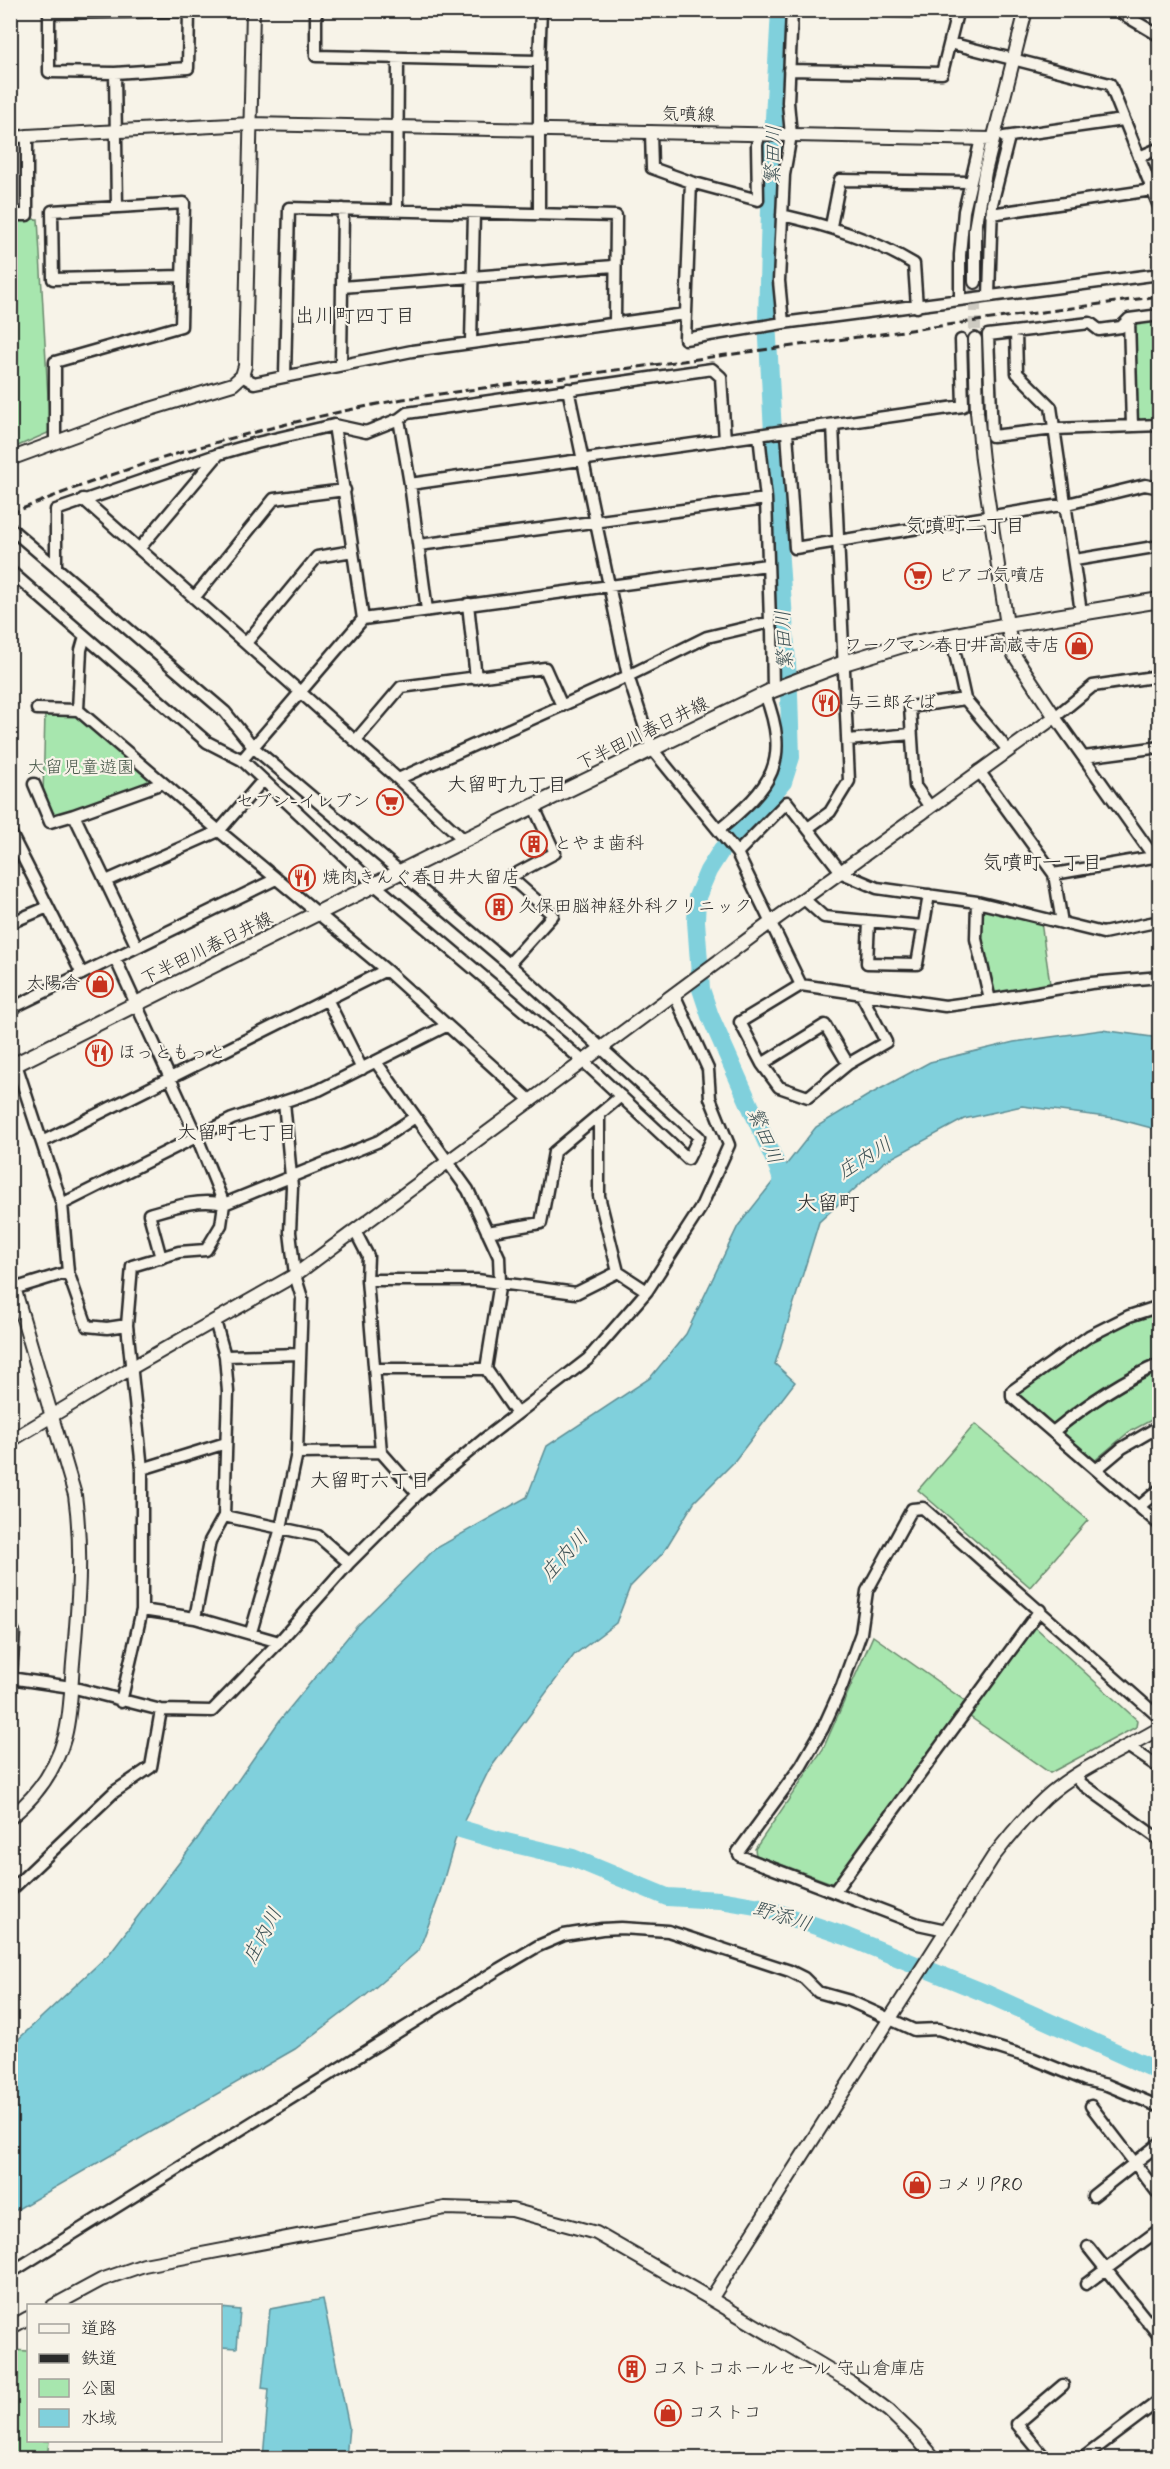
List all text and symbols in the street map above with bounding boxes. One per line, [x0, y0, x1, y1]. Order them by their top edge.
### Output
street label: 気噴線 [661, 103, 715, 127]
water label: 繁田川 [759, 125, 789, 185]
district label: 出川町四丁目 [295, 303, 415, 330]
district label: 気噴町二丁目 [905, 513, 1025, 540]
supermarket icon: ピアゴ気噴店 [903, 561, 933, 591]
place label: ピアゴ気噴店 [938, 564, 1046, 588]
water label: 繁田川 [770, 609, 800, 671]
shop icon: ワークマン春日井高蔵寺店 [1064, 631, 1094, 661]
place label: ワークマン春日井高蔵寺店 [844, 634, 1060, 658]
restaurant icon: 与三郎そば [811, 688, 841, 718]
place label: 与三郎そば [846, 691, 936, 715]
street label: 下半田川春日井線 [573, 692, 713, 776]
park label: 大留児童遊園 [27, 756, 135, 780]
district label: 大留町九丁目 [447, 772, 567, 799]
supermarket icon: セブン-イレブン [375, 787, 405, 817]
place label: セブン-イレブン [236, 790, 370, 814]
building icon: とやま歯科 [519, 829, 549, 859]
place label: とやま歯科 [554, 832, 644, 856]
district label: 気噴町一丁目 [982, 850, 1102, 877]
restaurant icon: 焼肉きんぐ春日井大留店 [287, 863, 317, 893]
place label: 焼肉きんぐ春日井大留店 [322, 866, 520, 890]
building icon: 久保田脳神経外科クリニック [484, 892, 514, 922]
place label: 久保田脳神経外科クリニック [518, 895, 752, 919]
street label: 下半田川春日井線 [137, 907, 277, 991]
shop icon: 太陽舎 [85, 969, 115, 999]
place label: 太陽舎 [26, 972, 80, 996]
restaurant icon: ほっともっと [84, 1038, 114, 1068]
place label: ほっともっと [118, 1041, 226, 1065]
water label: 繁田川 [740, 1103, 788, 1169]
district label: 大留町七丁目 [177, 1120, 297, 1147]
water label: 庄内川 [832, 1132, 898, 1186]
district label: 大留町 [797, 1190, 860, 1218]
district label: 大留町六丁目 [310, 1468, 430, 1495]
water label: 庄内川 [535, 1525, 595, 1587]
water label: 野添川 [749, 1895, 815, 1939]
water label: 庄内川 [237, 1903, 289, 1969]
shop icon: コメリPRO [902, 2170, 932, 2200]
place label: コメリPRO [936, 2173, 1023, 2197]
legend [27, 2304, 222, 2442]
text: 道路 [81, 2317, 117, 2341]
text: 鉄道 [81, 2347, 117, 2371]
building icon: コストコホールセール 守山倉庫店 [617, 2354, 647, 2384]
place label: コストコホールセール 守山倉庫店 [652, 2357, 926, 2381]
text: 公園 [81, 2377, 117, 2401]
shop icon: コストコ [653, 2398, 683, 2428]
place label: コストコ [688, 2401, 761, 2425]
text: 水域 [81, 2407, 117, 2431]

